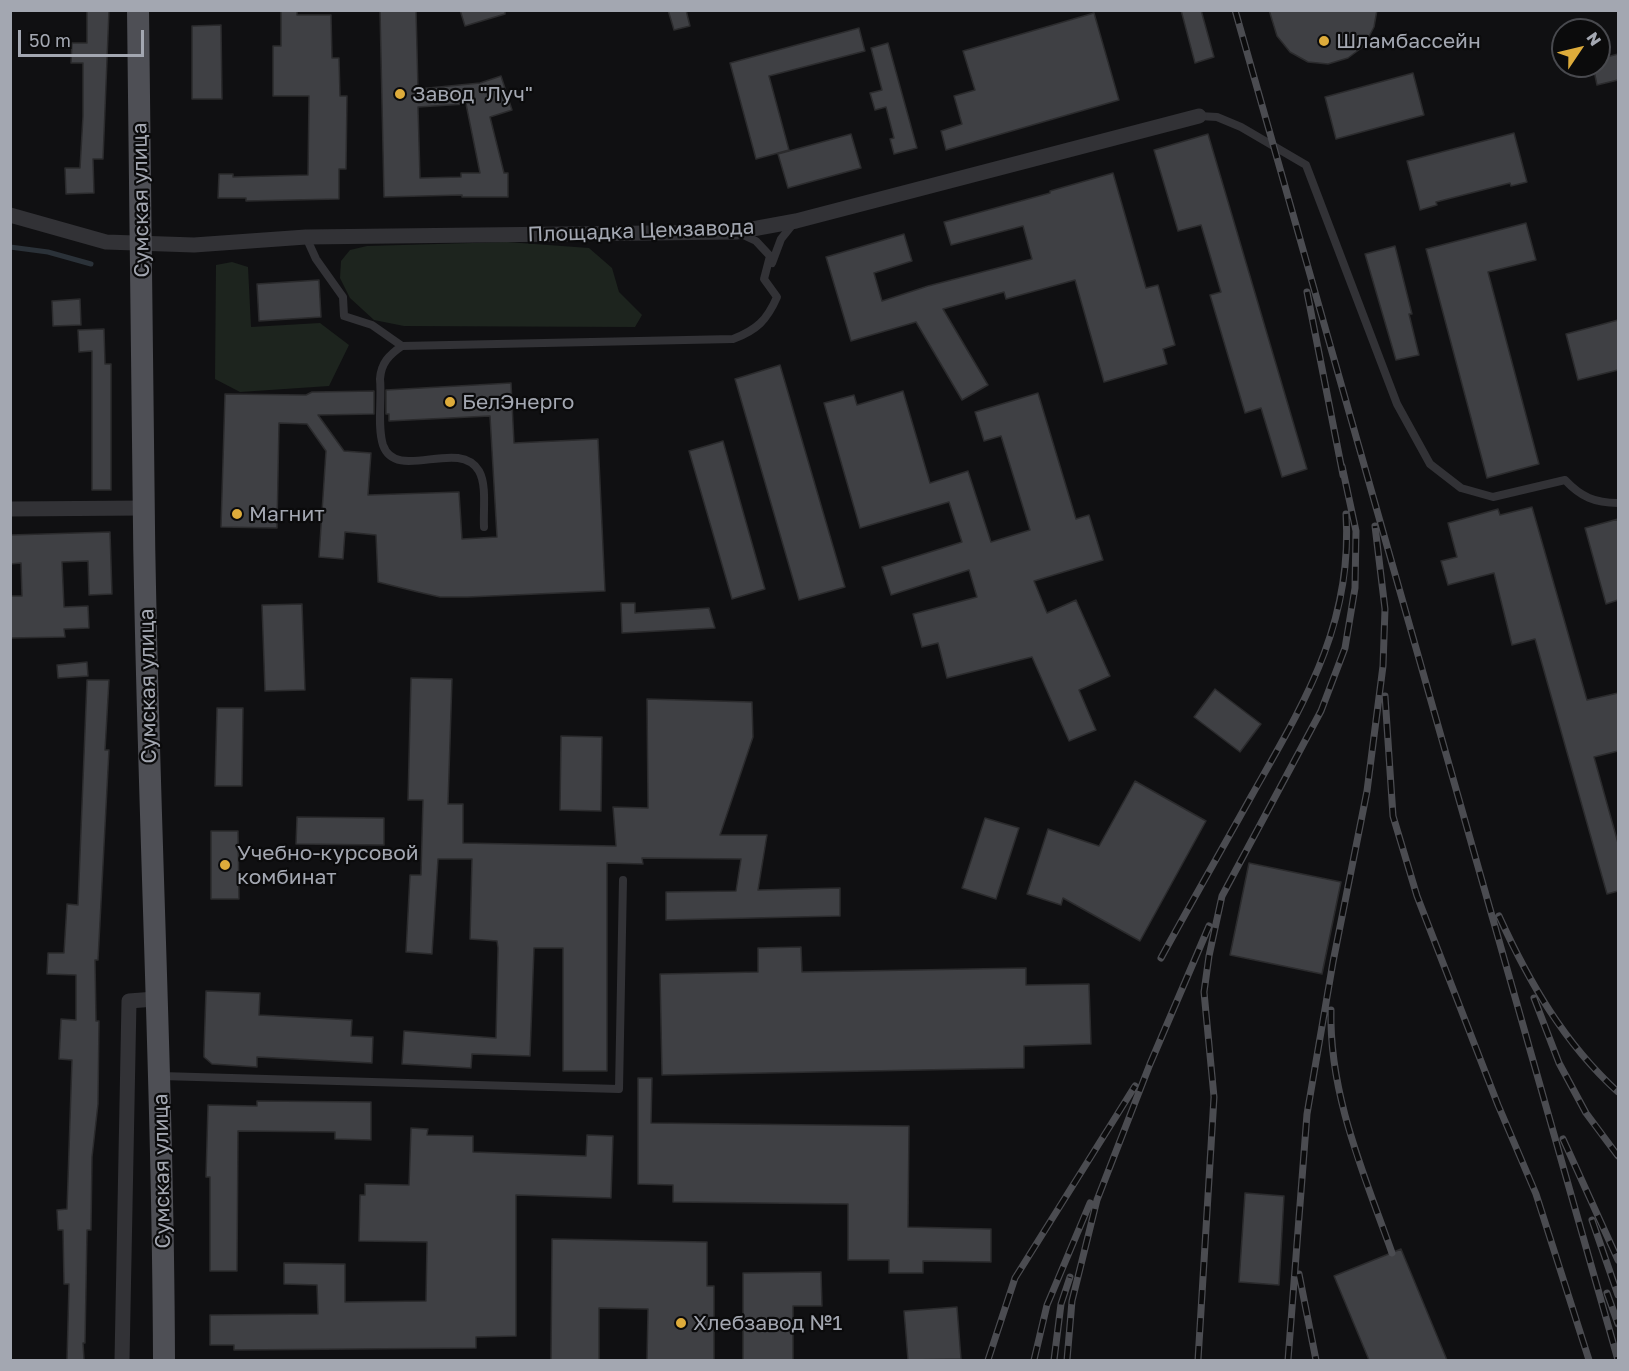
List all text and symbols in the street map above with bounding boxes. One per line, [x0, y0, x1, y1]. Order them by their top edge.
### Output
scale bar [21, 18, 147, 56]
north arrow [1551, 18, 1611, 78]
place label: Шламбассейн [1336, 28, 1481, 54]
text: N [1582, 28, 1606, 50]
text: 50 m [29, 29, 71, 51]
marker: Шламбассейн [1317, 34, 1331, 48]
place label: Завод "Луч" [412, 81, 533, 107]
marker: Завод "Луч" [393, 87, 407, 101]
street label: Сумская улица [127, 122, 155, 278]
street label: Площадка Цемзавода [527, 214, 755, 248]
place label: БелЭнерго [462, 389, 574, 415]
marker: БелЭнерго [443, 395, 457, 409]
place label: Магнит [249, 501, 324, 527]
marker: Магнит [230, 507, 244, 521]
street label: Сумская улица [134, 608, 162, 764]
place label: Учебно-курсовой комбинат [237, 840, 419, 890]
marker: Учебно-курсовой комбинат [218, 858, 232, 872]
street label: Сумская улица [148, 1093, 176, 1249]
place label: Хлебзавод №1 [693, 1310, 843, 1336]
marker: Хлебзавод №1 [674, 1316, 688, 1330]

